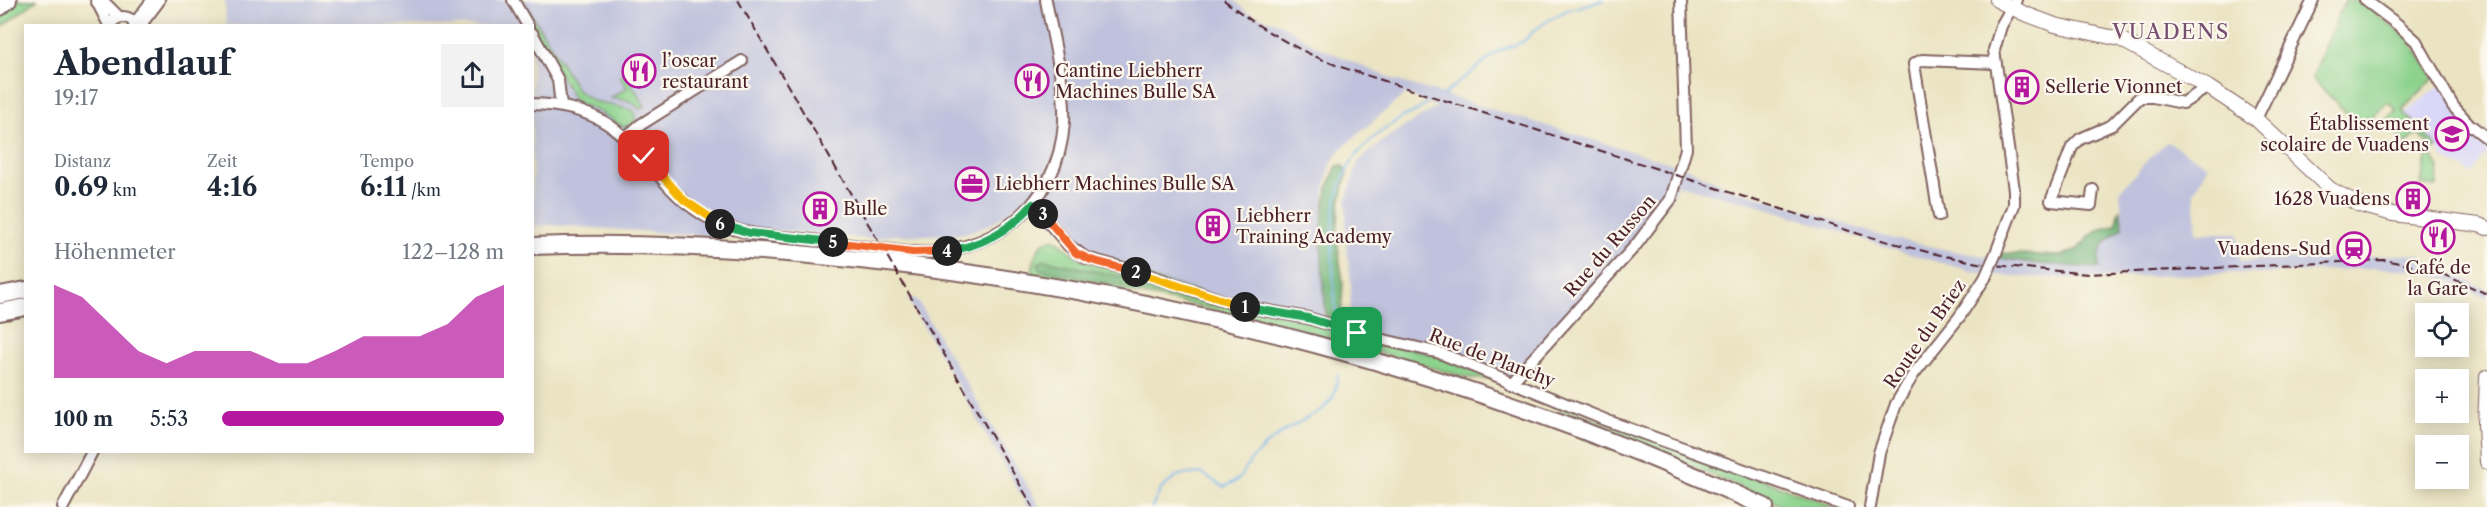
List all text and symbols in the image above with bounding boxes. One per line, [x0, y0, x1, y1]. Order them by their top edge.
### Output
district label: VUADENS [2111, 19, 2230, 44]
text: Abendlauf [54, 43, 232, 84]
button: share [441, 44, 504, 107]
place label: l’oscar restaurant [662, 50, 749, 93]
restaurant icon: l’oscar restaurant [621, 53, 657, 89]
place label: Cantine Liebherr Machines Bulle SA [1055, 60, 1216, 103]
restaurant icon: Cantine Liebherr Machines Bulle SA [1014, 63, 1050, 99]
building icon: Sellerie Vionnet [2004, 69, 2040, 105]
place label: Sellerie Vionnet [2045, 76, 2183, 98]
text: 19:17 [54, 86, 98, 110]
place label: Établissement scolaire de Vuadens [2260, 112, 2430, 156]
school or university icon: Établissement scolaire de Vuadens [2434, 116, 2470, 152]
pin [618, 130, 669, 181]
icon: check [627, 139, 660, 172]
text: Distanz [54, 151, 111, 171]
text: Zeit [207, 151, 237, 171]
text: Tempo [360, 151, 414, 171]
office icon: Liebherr Machines Bulle SA [954, 166, 990, 202]
text: 0.69 [54, 171, 109, 203]
text: 4:16 [207, 171, 257, 203]
text: 6:11 [360, 171, 407, 203]
place label: Liebherr Machines Bulle SA [995, 173, 1236, 195]
text: km [109, 180, 137, 200]
text: /km [407, 180, 441, 200]
building icon: 1628 Vuadens [2395, 181, 2431, 217]
place label: 1628 Vuadens [2274, 188, 2390, 210]
street label: Rue du Russon [1560, 190, 1660, 302]
building icon: Bulle [802, 191, 838, 227]
place label: Bulle [843, 198, 887, 220]
pin: 3 [1028, 199, 1058, 229]
text: 3 [1038, 204, 1048, 224]
place label: Liebherr Training Academy [1236, 205, 1393, 248]
building icon: Liebherr Training Academy [1195, 208, 1231, 244]
pin: 6 [705, 209, 735, 239]
text: 6 [715, 214, 725, 234]
restaurant icon: Café de la Gare [2420, 219, 2456, 255]
pin: 5 [818, 227, 848, 257]
station icon: Vuadens-Sud [2336, 231, 2372, 267]
text: 5 [829, 232, 837, 252]
pin: 4 [932, 236, 962, 266]
place label: Vuadens-Sud [2216, 238, 2331, 260]
text: Höhenmeter [54, 240, 176, 264]
text: 122–128 m [402, 240, 504, 264]
text: 4 [942, 241, 952, 261]
pin: 2 [1121, 257, 1151, 287]
place label: Café de la Gare [2405, 257, 2471, 300]
text: 2 [1131, 262, 1141, 282]
street label: Route du Briez [1879, 275, 1971, 393]
pin: 1 [1230, 292, 1260, 322]
text: 1 [1241, 297, 1249, 317]
map controls [2415, 303, 2469, 489]
button: locate [2415, 303, 2469, 357]
pin [1331, 307, 1382, 358]
icon: arrive [1340, 316, 1373, 349]
street label: Rue de Planchy [1426, 324, 1559, 392]
button: + [2415, 369, 2469, 423]
text: 100 m [54, 407, 113, 431]
text: 5:53 [150, 407, 188, 431]
button: − [2415, 435, 2469, 489]

